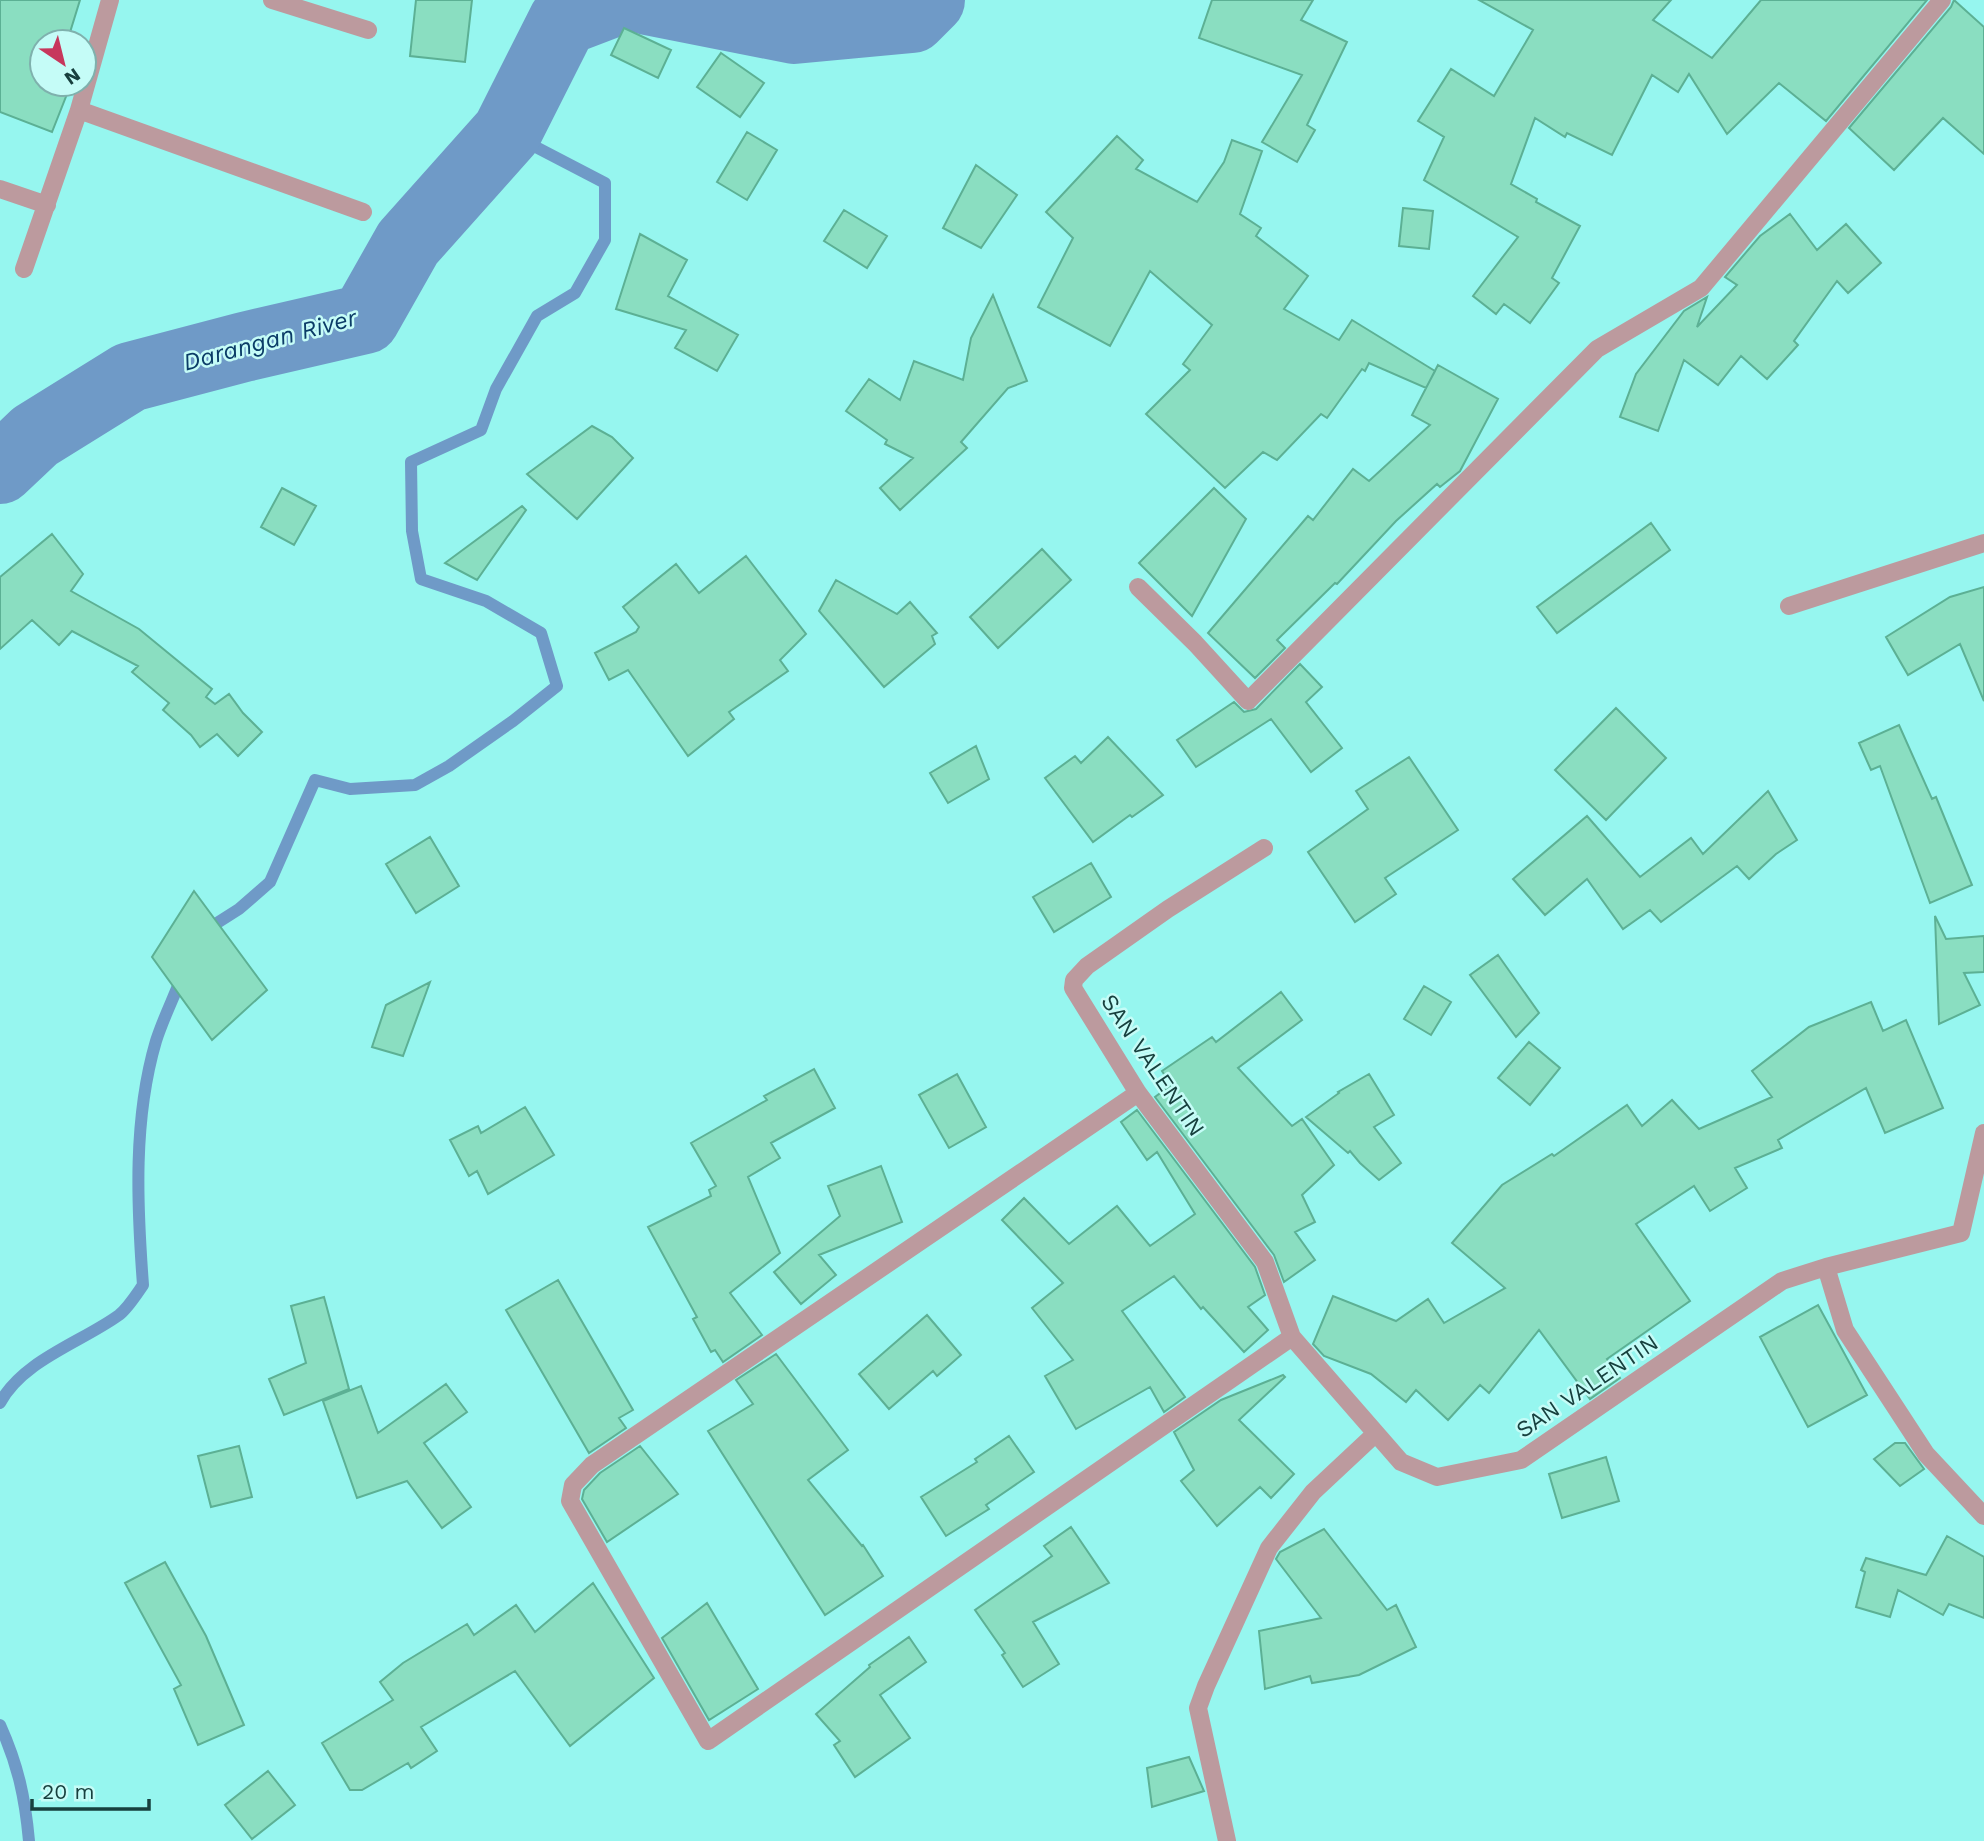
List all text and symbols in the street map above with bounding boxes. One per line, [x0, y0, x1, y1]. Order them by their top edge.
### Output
north arrow [28, 28, 98, 98]
text: N [60, 63, 85, 90]
water label: Darangan River [180, 303, 361, 377]
street label: SAN VALENTIN [1095, 989, 1210, 1141]
street label: SAN VALENTIN [1511, 1329, 1663, 1444]
scale bar [32, 1768, 149, 1812]
text: 20 m [42, 1779, 94, 1804]

